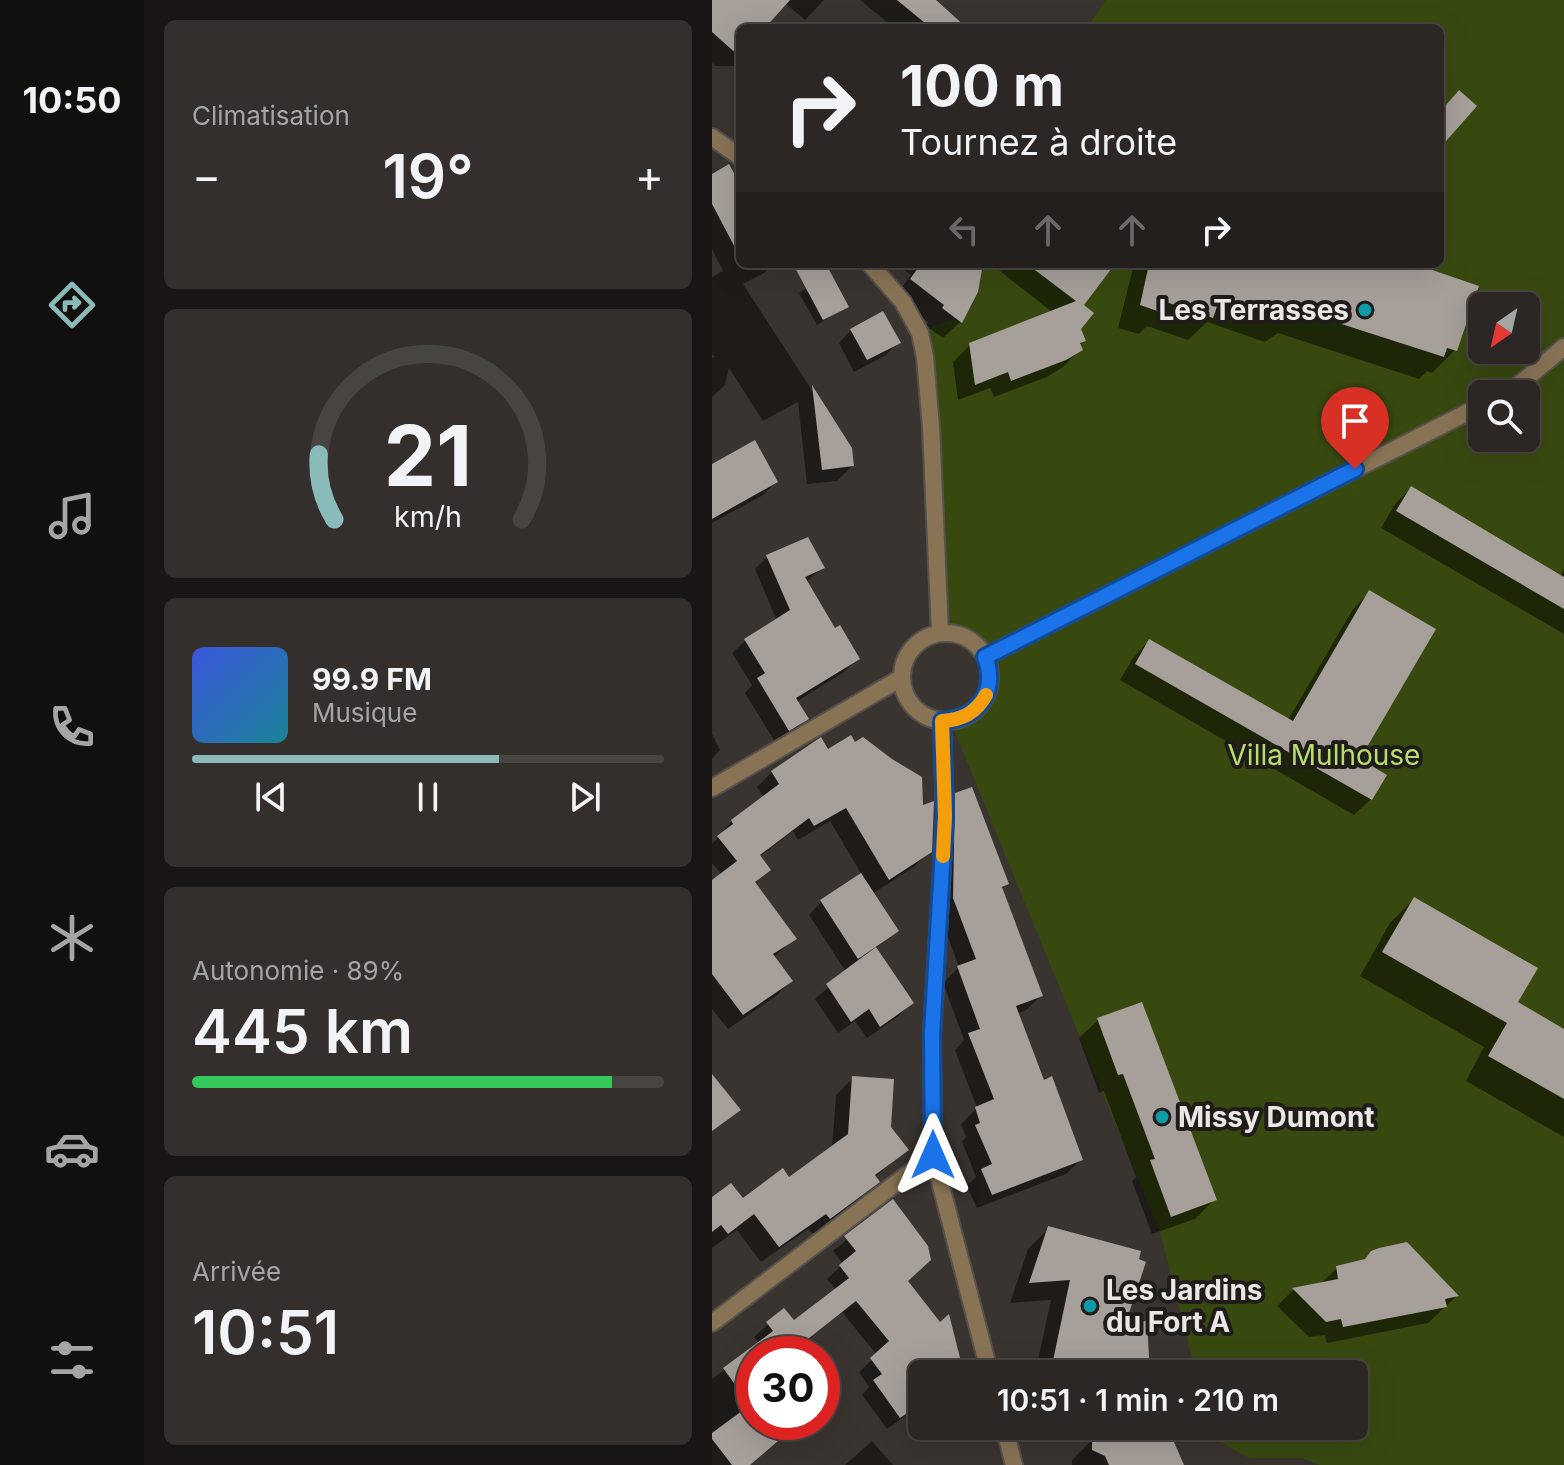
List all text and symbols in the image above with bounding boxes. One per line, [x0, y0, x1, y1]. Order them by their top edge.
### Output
text: 100 m [900, 52, 1064, 120]
icon: right [768, 56, 872, 160]
text: 10:50 [22, 78, 122, 122]
text: Climatisation [192, 100, 350, 131]
text: Tournez à droite [900, 120, 1177, 164]
text: 19° [382, 140, 474, 212]
text: − [192, 149, 221, 203]
text: + [635, 149, 664, 203]
icon: left [942, 208, 986, 252]
icon: ahead [1026, 208, 1070, 252]
icon: ahead [1110, 208, 1154, 252]
icon: right [1194, 208, 1238, 252]
icon: directions [44, 277, 100, 333]
north arrow [1468, 292, 1540, 364]
map controls [1468, 292, 1540, 452]
place label: Les Terrasses [1158, 293, 1349, 327]
marker: Les Terrasses [1356, 301, 1374, 319]
button: search [1468, 380, 1540, 452]
pin [1321, 387, 1389, 469]
icon: arrive [1333, 399, 1377, 443]
text: 21 [384, 404, 472, 505]
icon: music [44, 488, 100, 544]
text: km/h [394, 499, 462, 534]
text: 99.9 FM [312, 661, 432, 697]
text: Musique [312, 697, 417, 728]
icon: phone [44, 699, 100, 755]
park label: Villa Mulhouse [1228, 738, 1420, 772]
icon: previous [249, 775, 293, 819]
icon: pause [406, 775, 450, 819]
icon: next [563, 775, 607, 819]
icon: climate [44, 910, 100, 966]
text: Autonomie · 89% [192, 955, 404, 986]
text: 445 km [192, 995, 413, 1067]
place label: Missy Dumont [1178, 1100, 1375, 1134]
marker: Missy Dumont [1153, 1108, 1171, 1126]
position arrow [891, 1113, 975, 1197]
icon: car [44, 1121, 100, 1177]
text: Arrivée [192, 1256, 281, 1287]
place label: Les Jardins du Fort A [1106, 1273, 1263, 1339]
text: 10:51 [192, 1296, 339, 1368]
marker: Les Jardins du Fort A [1081, 1297, 1099, 1315]
icon: filters [44, 1332, 100, 1388]
speed limit sign: 30 [736, 1336, 840, 1440]
text: 10:51 · 1 min · 210 m [997, 1382, 1279, 1418]

